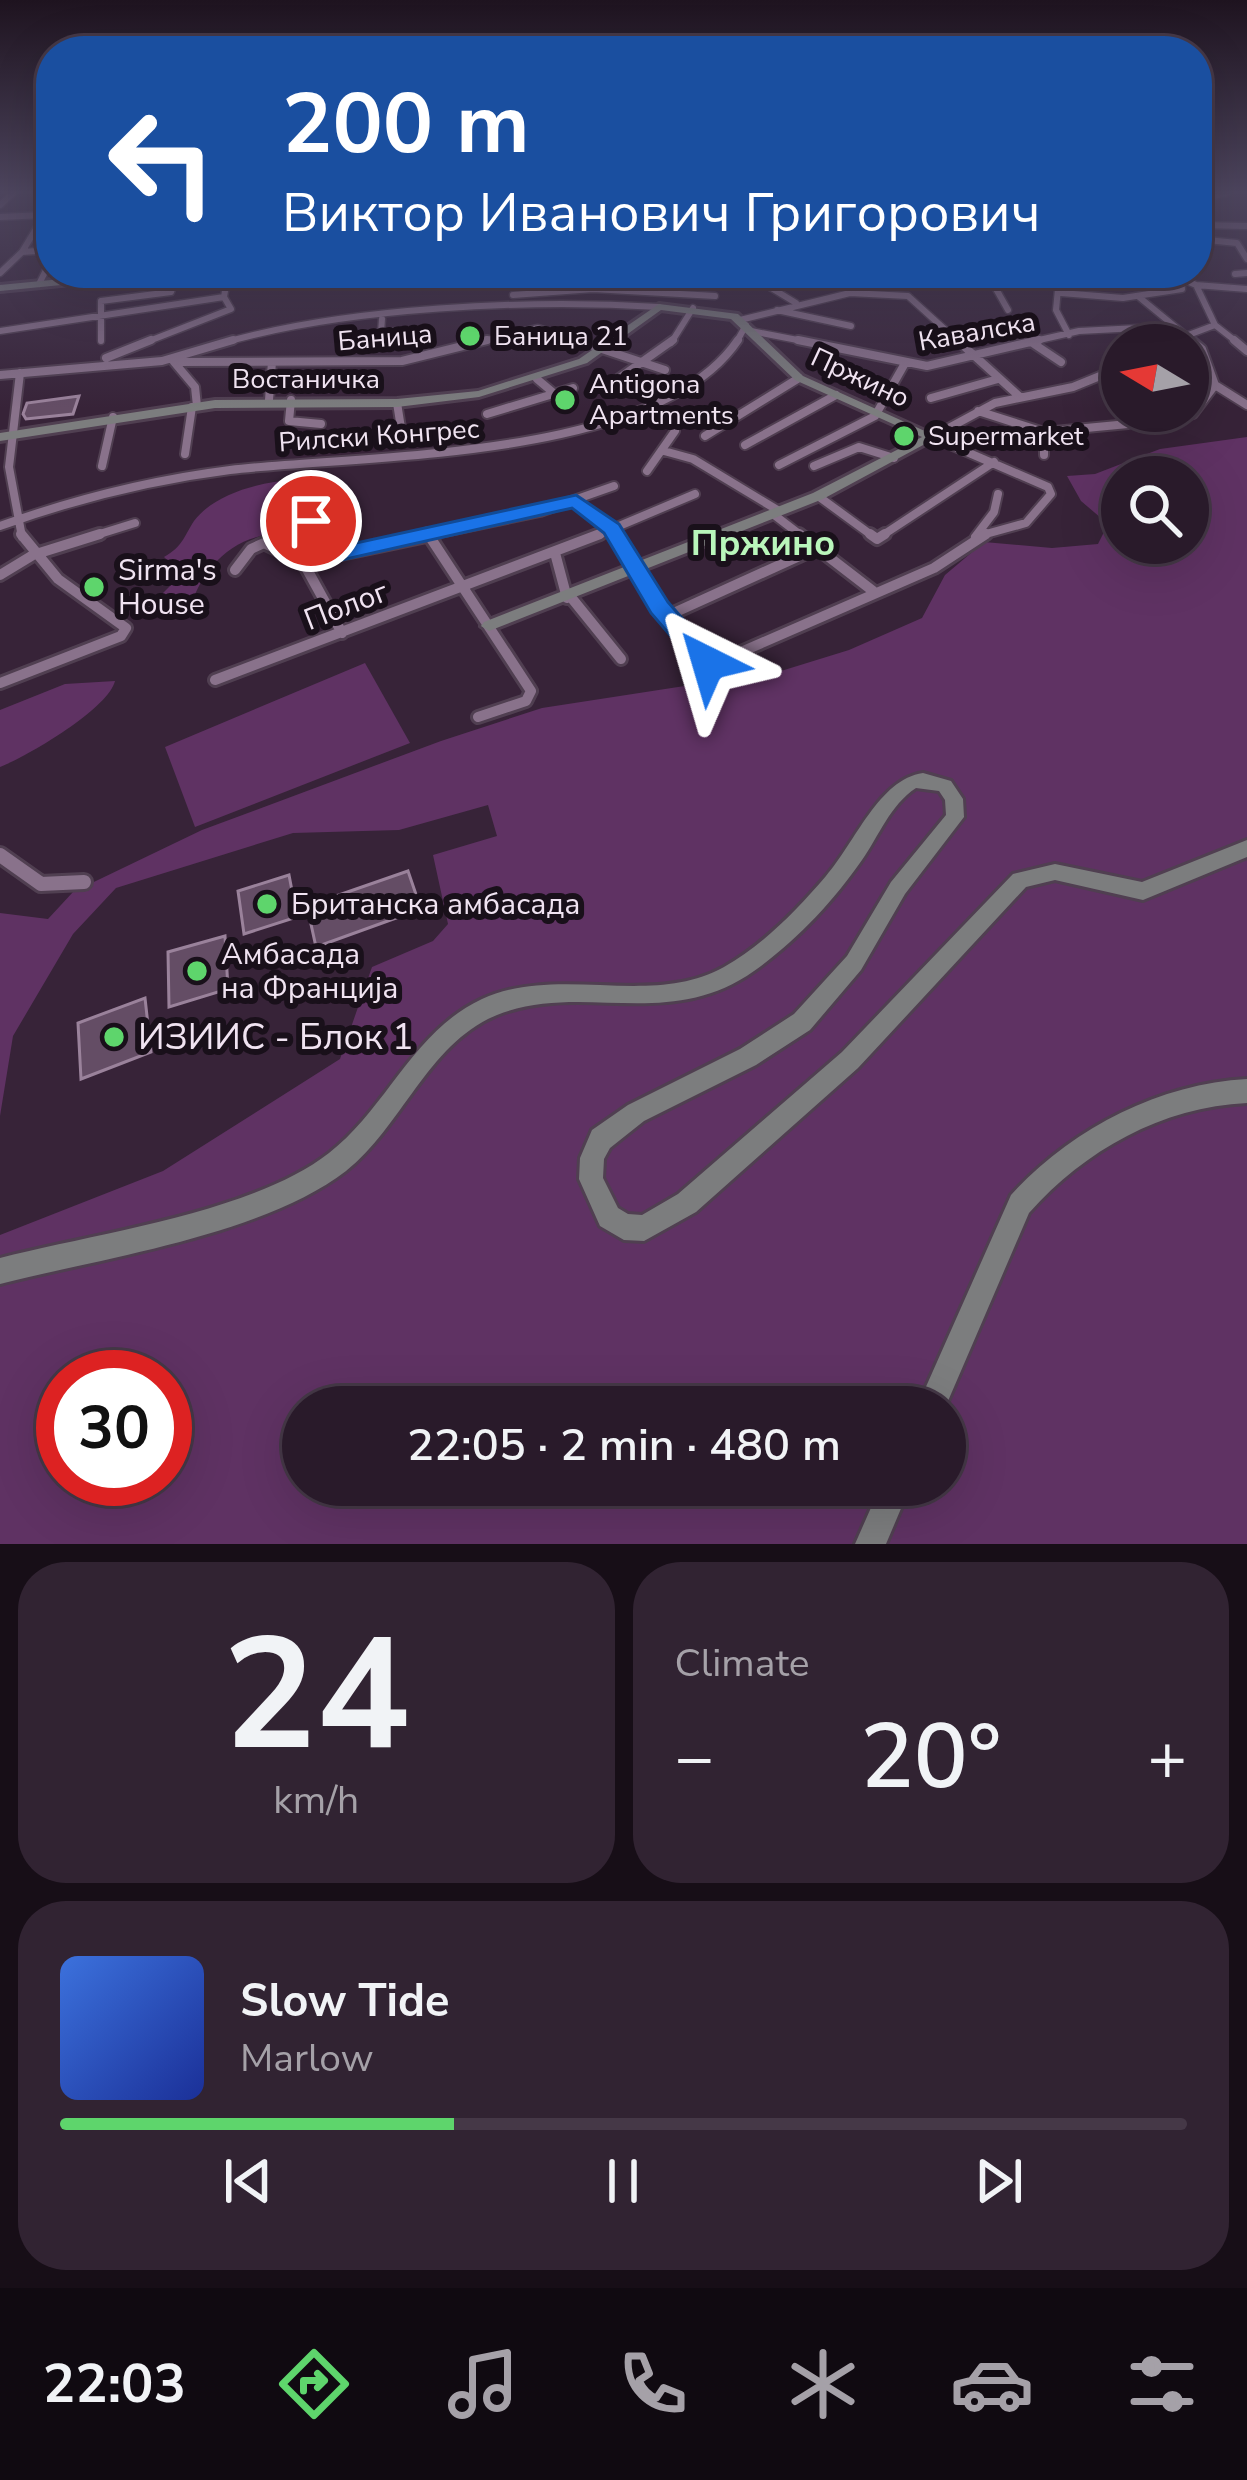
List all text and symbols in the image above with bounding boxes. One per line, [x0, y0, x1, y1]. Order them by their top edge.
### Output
text: 200 m [282, 67, 530, 182]
icon: left [84, 84, 240, 240]
text: Виктор Иванович Григорович [282, 176, 1040, 250]
street label: Кавалска [916, 304, 1038, 360]
street label: Баница [336, 315, 434, 361]
place label: Баница 21 [494, 318, 628, 355]
marker: Баница 21 [457, 323, 483, 349]
north arrow [1101, 324, 1209, 432]
map controls [1101, 324, 1209, 564]
street label: Пржино [805, 339, 915, 417]
street label: Востаничка [232, 361, 380, 398]
place label: Antigona Apartments [589, 366, 734, 434]
marker: Antigona Apartments [552, 387, 578, 413]
street label: Рилски Конгрес [277, 411, 481, 461]
place label: Supermarket [928, 418, 1084, 455]
marker: Supermarket [891, 423, 917, 449]
button: search [1101, 456, 1209, 564]
pin [260, 470, 362, 572]
icon: arrive [278, 488, 344, 554]
district label: Пржино [691, 519, 835, 568]
place label: Sirma's House [118, 550, 217, 625]
street label: Полог [298, 571, 394, 641]
marker: Sirma's House [81, 574, 107, 600]
position arrow [645, 600, 771, 726]
place label: Британска амбасада [291, 884, 580, 925]
marker: Британска амбасада [254, 891, 280, 917]
place label: Амбасада на Франција [221, 934, 398, 1009]
marker: Амбасада на Франција [184, 958, 210, 984]
place label: ИЗИИС - Блок 1 [138, 1013, 414, 1062]
marker: ИЗИИС - Блок 1 [101, 1024, 127, 1050]
speed limit sign: 30 [36, 1350, 192, 1506]
text: 22:05 · 2 min · 480 m [407, 1415, 841, 1476]
text: 24 [223, 1589, 410, 1802]
text: Climate [675, 1637, 810, 1690]
text: 20° [860, 1696, 1002, 1819]
text: − [675, 1713, 714, 1803]
text: + [1147, 1713, 1187, 1803]
text: km/h [273, 1774, 359, 1827]
text: Slow Tide [240, 1971, 449, 2032]
text: Marlow [240, 2032, 374, 2085]
icon: previous [215, 2148, 281, 2214]
icon: pause [590, 2148, 656, 2214]
icon: next [966, 2148, 1032, 2214]
icon: directions [272, 2342, 356, 2426]
icon: music [441, 2342, 525, 2426]
icon: phone [611, 2342, 695, 2426]
icon: climate [781, 2342, 865, 2426]
icon: car [950, 2342, 1034, 2426]
icon: filters [1120, 2342, 1204, 2426]
text: 22:03 [43, 2347, 186, 2421]

